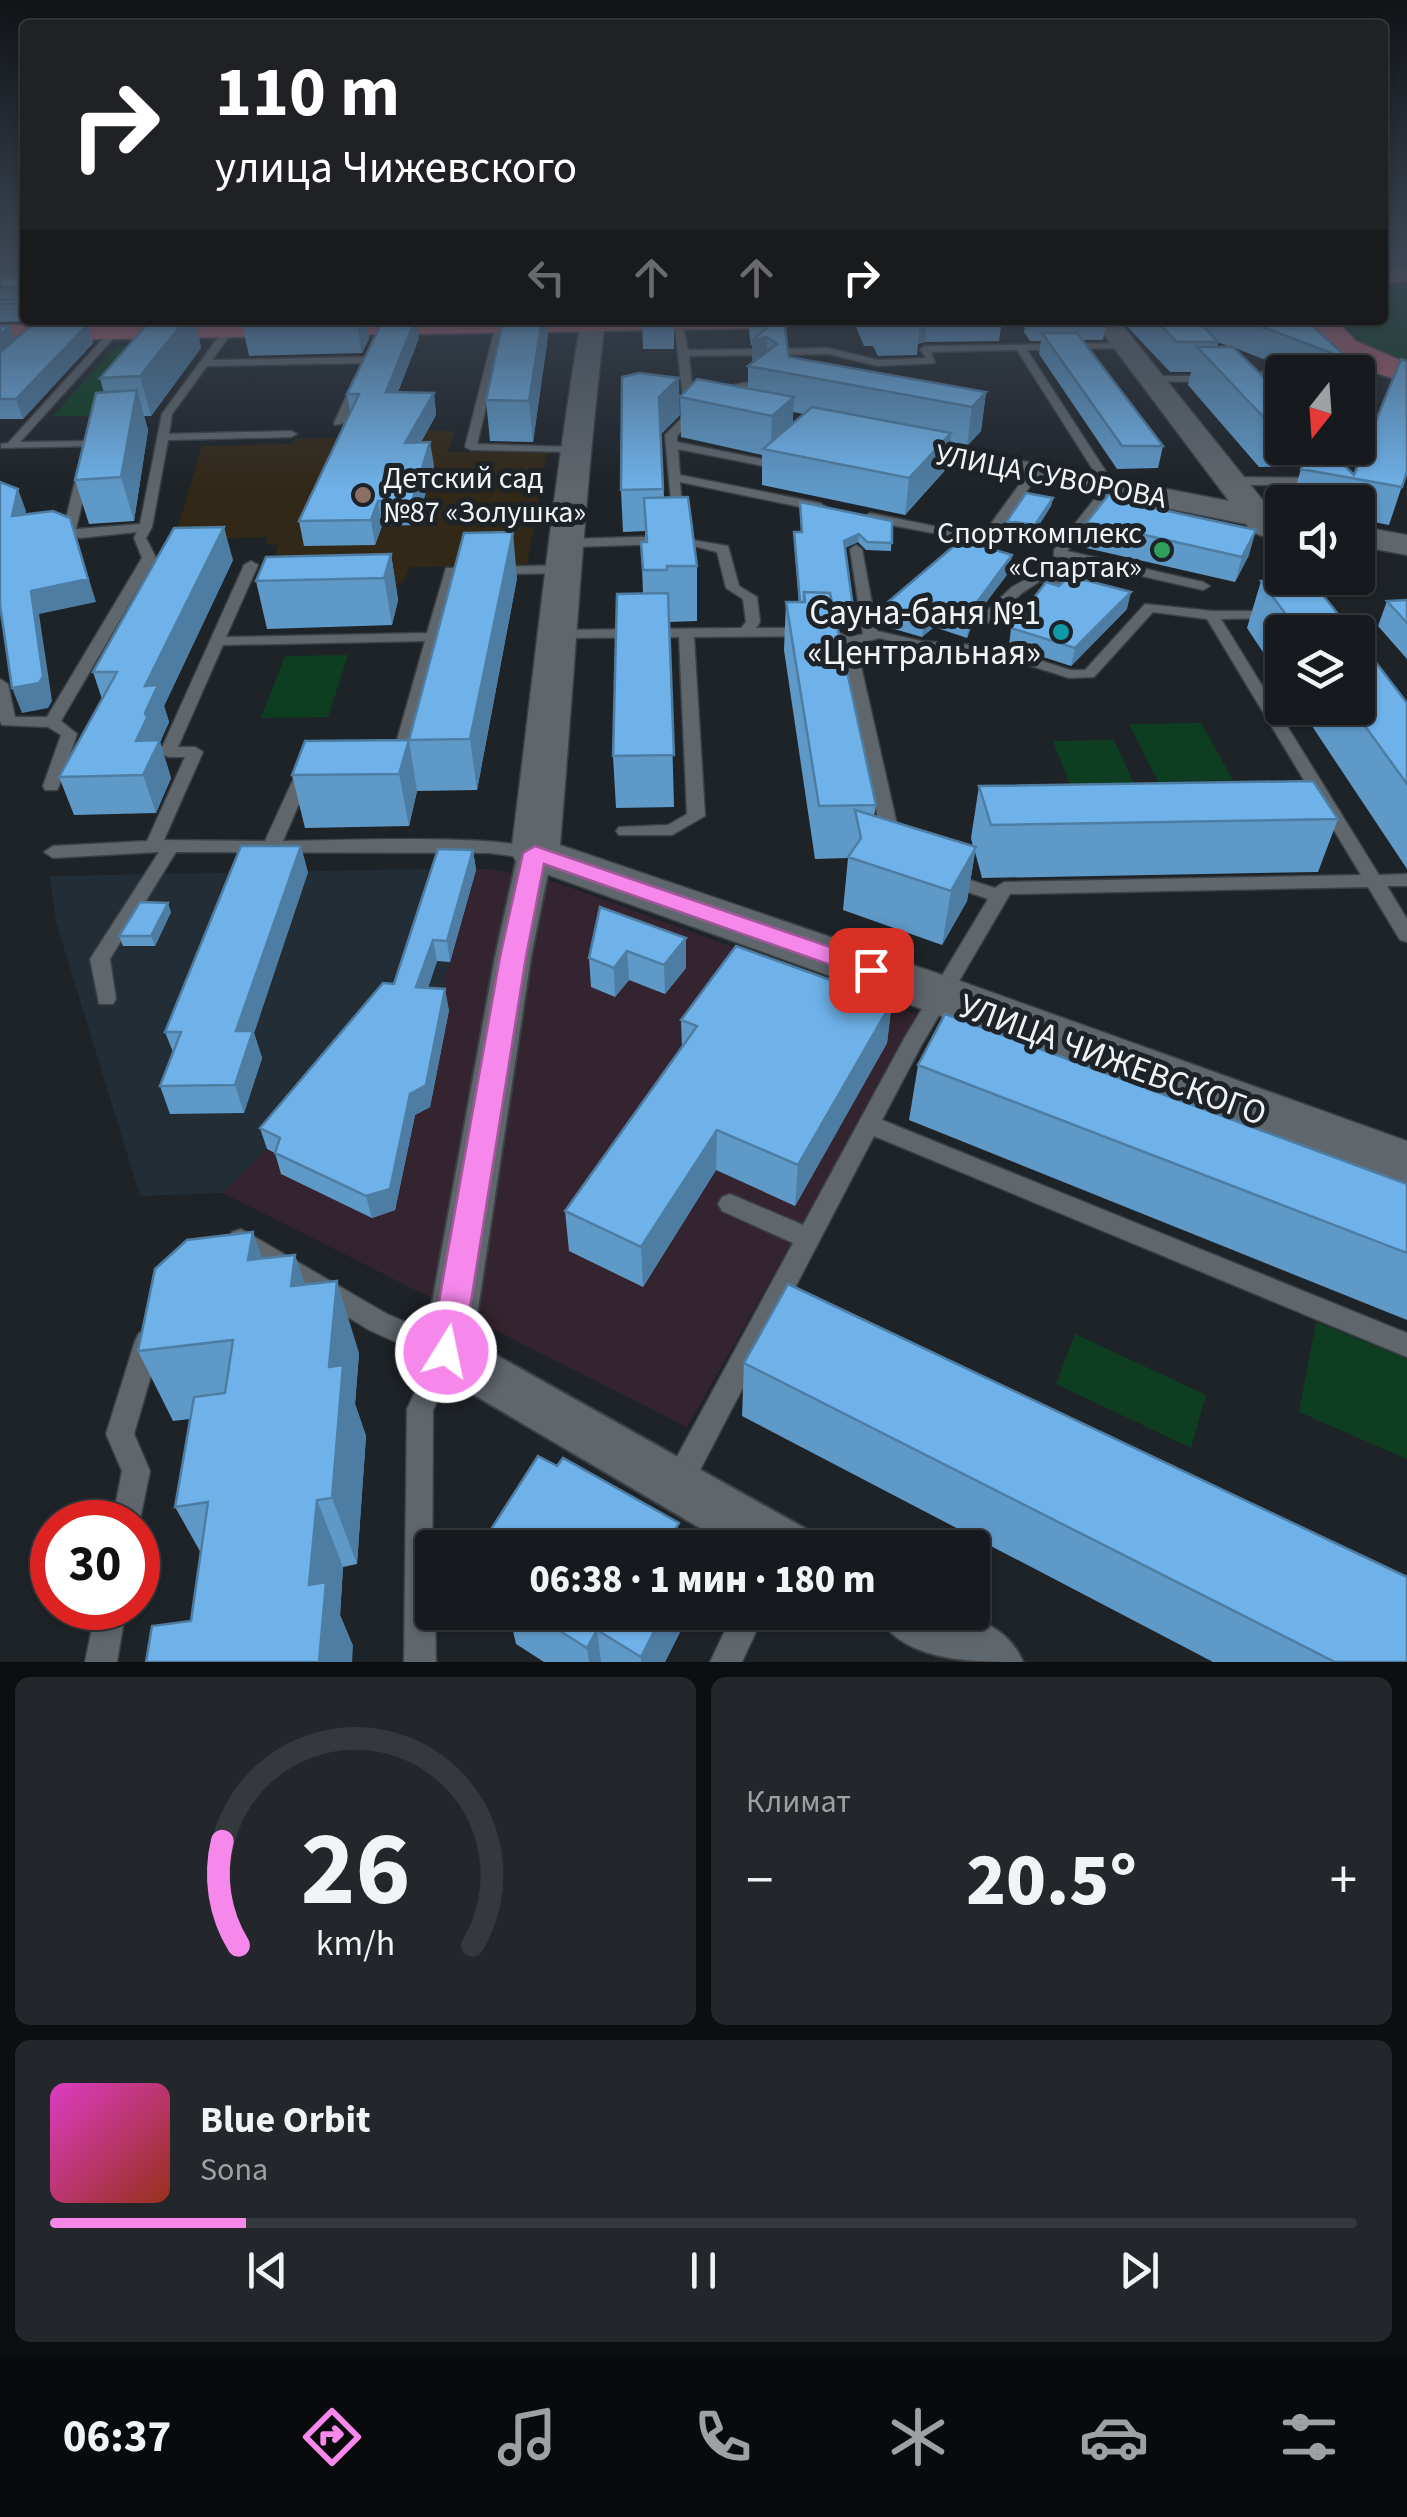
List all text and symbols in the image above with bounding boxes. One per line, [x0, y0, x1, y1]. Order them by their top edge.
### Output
text: 110 m [215, 43, 400, 143]
icon: right [50, 60, 180, 190]
text: улица Чижевского [215, 136, 577, 200]
icon: left [519, 250, 574, 305]
icon: ahead [624, 250, 679, 305]
icon: ahead [729, 250, 784, 305]
icon: right [834, 250, 889, 305]
north arrow [1265, 355, 1375, 465]
map controls [1265, 355, 1375, 725]
street label: УЛИЦА СУВОРОВА [932, 433, 1171, 520]
place label: Детский сад №87 «Золушка» [383, 457, 586, 534]
marker: Детский сад №87 «Золушка» [352, 484, 374, 506]
button: sound [1265, 485, 1375, 595]
place label: Спорткомплекс «Спартак» [937, 512, 1142, 589]
marker: Спорткомплекс «Спартак» [1151, 539, 1173, 561]
place label: Сауна-баня №1 «Центральная» [807, 588, 1041, 678]
button: layers [1265, 615, 1375, 725]
marker: Сауна-баня №1 «Центральная» [1050, 621, 1072, 643]
pin [829, 928, 914, 1013]
icon: arrive [844, 943, 899, 998]
street label: УЛИЦА ЧИЖЕВСКОГО [952, 981, 1273, 1139]
position arrow [394, 1300, 498, 1404]
speed limit sign: 30 [30, 1500, 160, 1630]
text: 06:38 · 1 мин · 180 m [530, 1553, 875, 1607]
text: Климат [746, 1779, 851, 1825]
text: 26 [301, 1797, 410, 1945]
text: 20.5° [966, 1827, 1137, 1934]
text: − [746, 1842, 773, 1920]
text: + [1330, 1842, 1357, 1920]
text: km/h [316, 1918, 395, 1969]
text: Blue Orbit [200, 2093, 371, 2147]
text: Sona [200, 2147, 268, 2193]
icon: previous [240, 2243, 295, 2298]
icon: pause [676, 2243, 731, 2298]
icon: next [1112, 2243, 1167, 2298]
icon: directions [297, 2402, 367, 2472]
icon: music [492, 2402, 562, 2472]
icon: phone [688, 2402, 758, 2472]
icon: climate [883, 2402, 953, 2472]
icon: car [1079, 2402, 1149, 2472]
icon: filters [1274, 2402, 1344, 2472]
text: 06:37 [63, 2405, 171, 2469]

